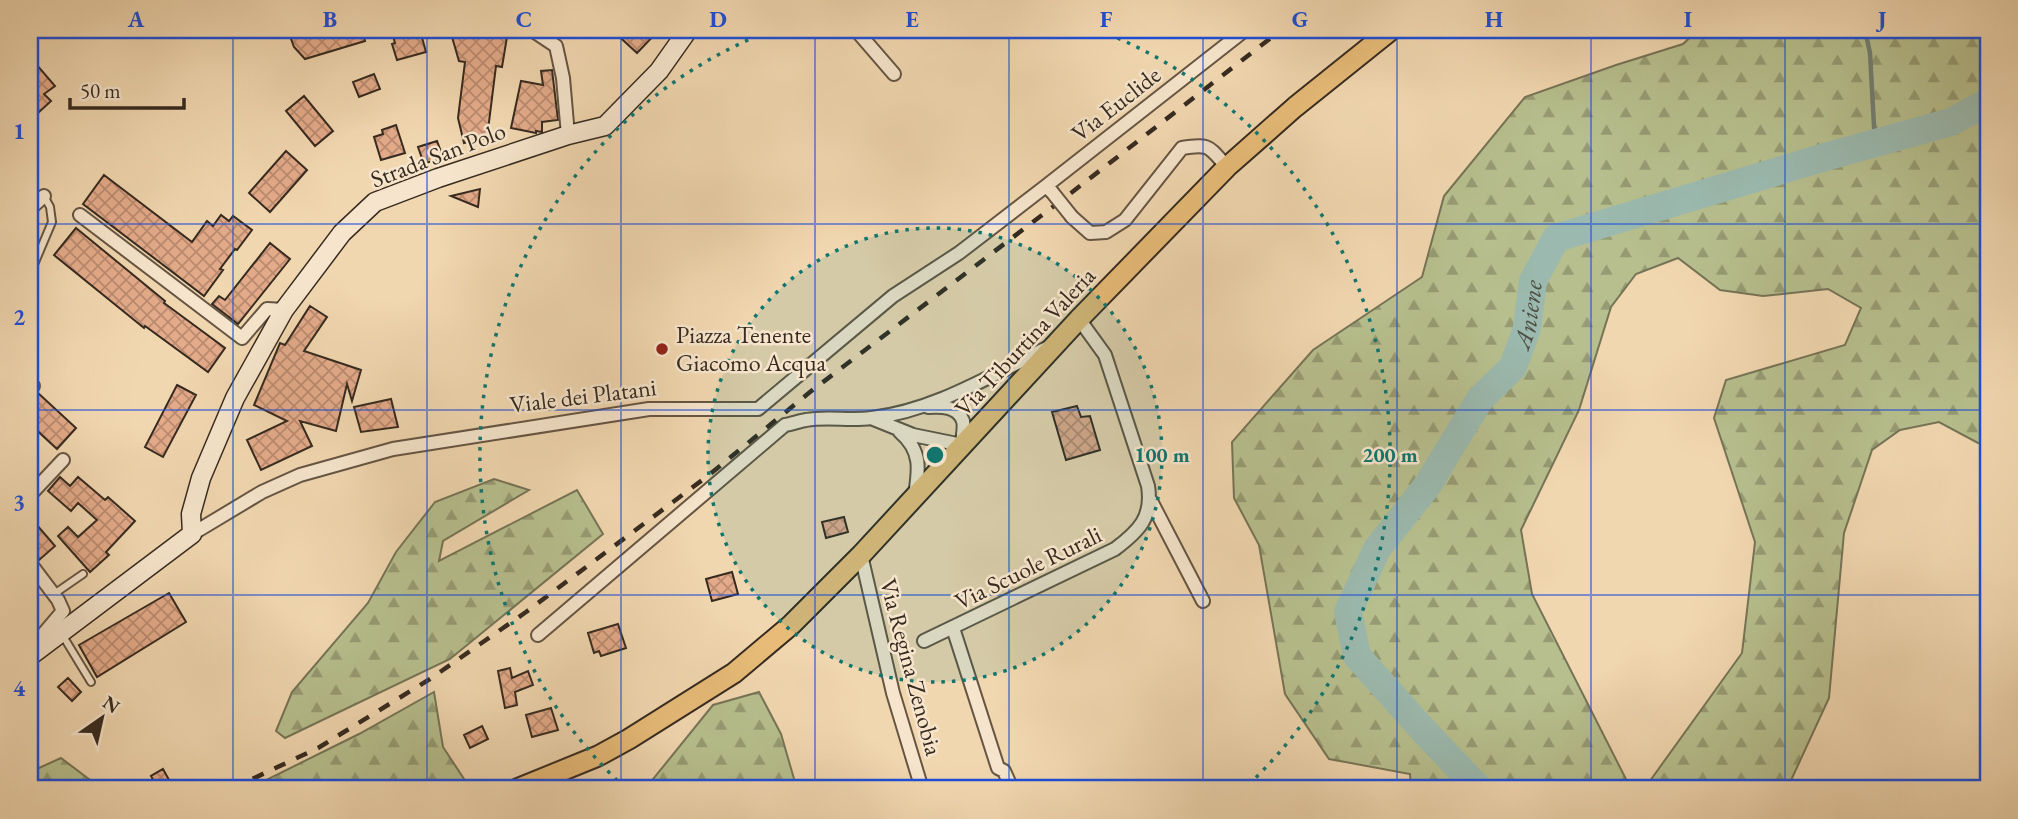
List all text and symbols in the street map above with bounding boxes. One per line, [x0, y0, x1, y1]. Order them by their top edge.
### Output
text: A [127, 4, 145, 34]
text: B [323, 4, 337, 34]
text: C [516, 4, 532, 34]
text: D [709, 4, 727, 34]
text: E [905, 4, 919, 34]
text: F [1100, 4, 1113, 34]
text: G [1292, 4, 1308, 34]
text: H [1485, 4, 1503, 34]
text: I [1684, 4, 1692, 34]
text: J [1876, 4, 1887, 34]
street label: Via Euclide [1065, 59, 1167, 148]
scale bar [70, 66, 184, 110]
text: 50 m [80, 77, 121, 104]
street label: Strada San Polo [366, 115, 510, 194]
text: 1 [13, 116, 25, 146]
street label: Via Tiburtina Valeria [947, 260, 1102, 423]
water label: Aniene [1503, 277, 1550, 355]
text: 2 [13, 302, 25, 332]
place label: Piazza Tenente Giacomo Acqua [676, 319, 827, 378]
marker: Piazza Tenente Giacomo Acqua [654, 341, 670, 357]
street label: Viale dei Platani [508, 371, 658, 420]
text: 100 m [1134, 441, 1190, 468]
text: 200 m [1362, 441, 1418, 468]
centre of rings [923, 443, 947, 467]
text: 3 [13, 487, 25, 517]
street label: Via Scuole Rurali [949, 519, 1107, 617]
street label: Via Regina Zenobia [873, 575, 950, 759]
text: 4 [13, 673, 26, 703]
north arrow [66, 682, 136, 752]
text: N [98, 690, 125, 719]

